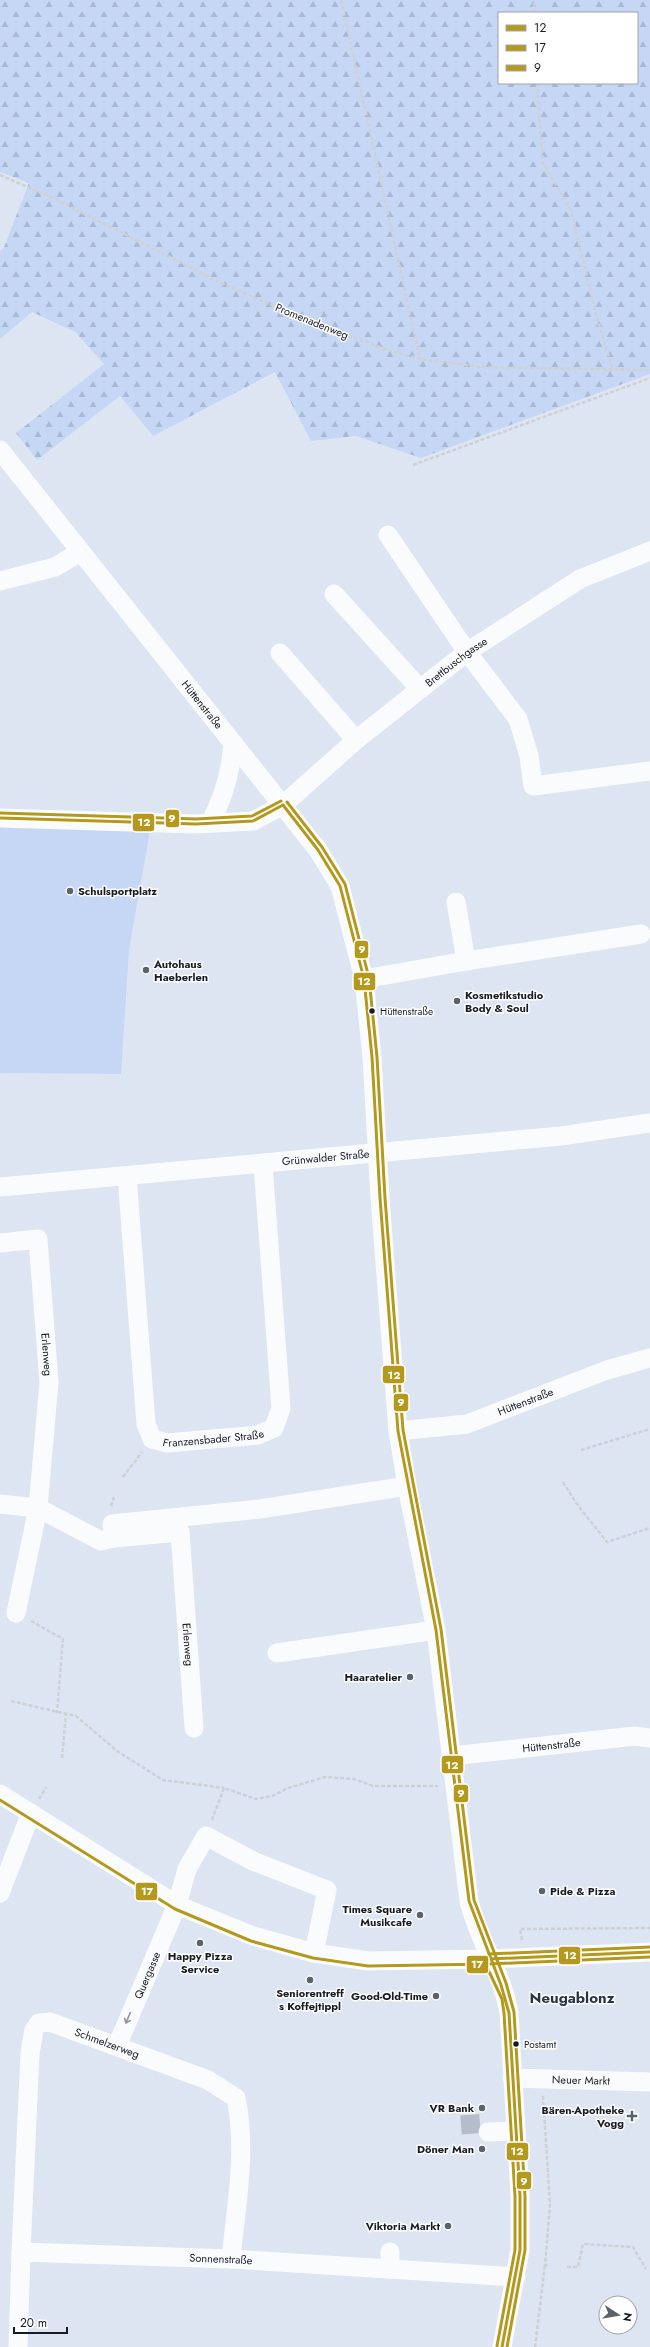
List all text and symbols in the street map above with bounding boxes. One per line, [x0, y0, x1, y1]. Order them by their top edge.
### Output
legend [498, 12, 638, 84]
text: 12 [534, 19, 546, 37]
text: 17 [534, 39, 546, 57]
text: 9 [534, 59, 541, 77]
street label: Promenadenweg [273, 299, 351, 343]
street label: Brettbuschgasse [421, 633, 491, 690]
street label: Hüttenstraße [178, 677, 227, 733]
line badge: 9 [165, 809, 180, 828]
text: 9 [168, 810, 176, 826]
line badge: 12 [132, 813, 155, 832]
text: 12 [138, 814, 150, 830]
place label: Schulsportplatz [78, 883, 157, 899]
marker: Schulsportplatz [65, 886, 75, 896]
line badge: 9 [354, 940, 369, 959]
text: 9 [358, 941, 366, 957]
place label: Autohaus Haeberlen [153, 956, 208, 985]
marker: Autohaus Haeberlen [141, 965, 151, 975]
line badge: 12 [353, 972, 376, 991]
text: 12 [358, 973, 370, 989]
place label: Kosmetikstudio Body & Soul [465, 987, 544, 1016]
marker: Kosmetikstudio Body & Soul [452, 996, 462, 1006]
place label: Hüttenstraße [380, 1004, 433, 1019]
marker: Hüttenstraße [367, 1006, 377, 1016]
street label: Grünwalder Straße [281, 1145, 370, 1169]
street label: Erlenweg [37, 1332, 57, 1377]
line badge: 12 [382, 1365, 405, 1384]
text: 12 [388, 1367, 400, 1383]
street label: Hüttenstraße [495, 1383, 556, 1419]
line badge: 9 [393, 1393, 409, 1412]
text: 9 [397, 1394, 405, 1410]
street label: Franzensbader Straße [161, 1425, 267, 1451]
street label: Erlenweg [179, 1622, 198, 1666]
place label: Haaratelier [344, 1669, 402, 1685]
marker: Haaratelier [405, 1672, 415, 1682]
street label: Hüttenstraße [521, 1734, 582, 1756]
line badge: 12 [441, 1755, 464, 1774]
text: 12 [446, 1757, 458, 1773]
line badge: 9 [453, 1784, 469, 1803]
text: 9 [457, 1785, 465, 1801]
line badge: 17 [135, 1882, 158, 1901]
text: 17 [141, 1883, 153, 1899]
place label: Pide & Pizza [550, 1883, 616, 1899]
marker: Pide & Pizza [537, 1886, 547, 1896]
place label: Times Square Musikcafe [343, 1901, 412, 1930]
marker: Times Square Musikcafe [415, 1910, 425, 1920]
marker: Happy Pizza Service [195, 1938, 205, 1948]
line badge: 12 [558, 1946, 581, 1965]
text: 12 [564, 1947, 576, 1963]
place label: Happy Pizza Service [168, 1948, 232, 1977]
street label: Quergasse [130, 1949, 164, 2001]
line badge: 17 [466, 1955, 489, 1974]
text: 17 [471, 1956, 483, 1972]
marker: Seniorentreff s Koffejtippl [305, 1975, 315, 1985]
place label: Seniorentreff s Koffejtippl [276, 1985, 345, 2014]
district label: Neugablonz [530, 1987, 615, 2009]
place label: Good-Old-Time [351, 1988, 428, 2004]
marker: Good-Old-Time [431, 1991, 441, 2001]
one-way arrow [124, 2012, 132, 2024]
street label: Schmelzerweg [72, 2024, 142, 2062]
place label: Postamt [524, 2037, 557, 2052]
marker: Postamt [511, 2039, 521, 2049]
street label: Neuer Markt [552, 2071, 611, 2089]
place label: VR Bank [429, 2100, 475, 2116]
place label: Bären-Apotheke Vogg [541, 2102, 624, 2131]
marker: VR Bank [477, 2103, 487, 2113]
marker: Bären-Apotheke Vogg [627, 2111, 637, 2121]
place label: Döner Man [417, 2141, 474, 2157]
line badge: 12 [506, 2142, 529, 2161]
text: 12 [511, 2143, 523, 2159]
marker: Döner Man [477, 2144, 487, 2154]
line badge: 9 [516, 2171, 532, 2190]
text: 9 [520, 2173, 528, 2189]
place label: Viktoria Markt [365, 2218, 440, 2234]
marker: Viktoria Markt [443, 2221, 453, 2231]
street label: Sonnenstraße [189, 2250, 253, 2268]
north arrow [598, 2295, 638, 2335]
scale bar [14, 2309, 67, 2335]
text: N [619, 2311, 637, 2323]
text: 20 m [20, 2314, 47, 2332]

